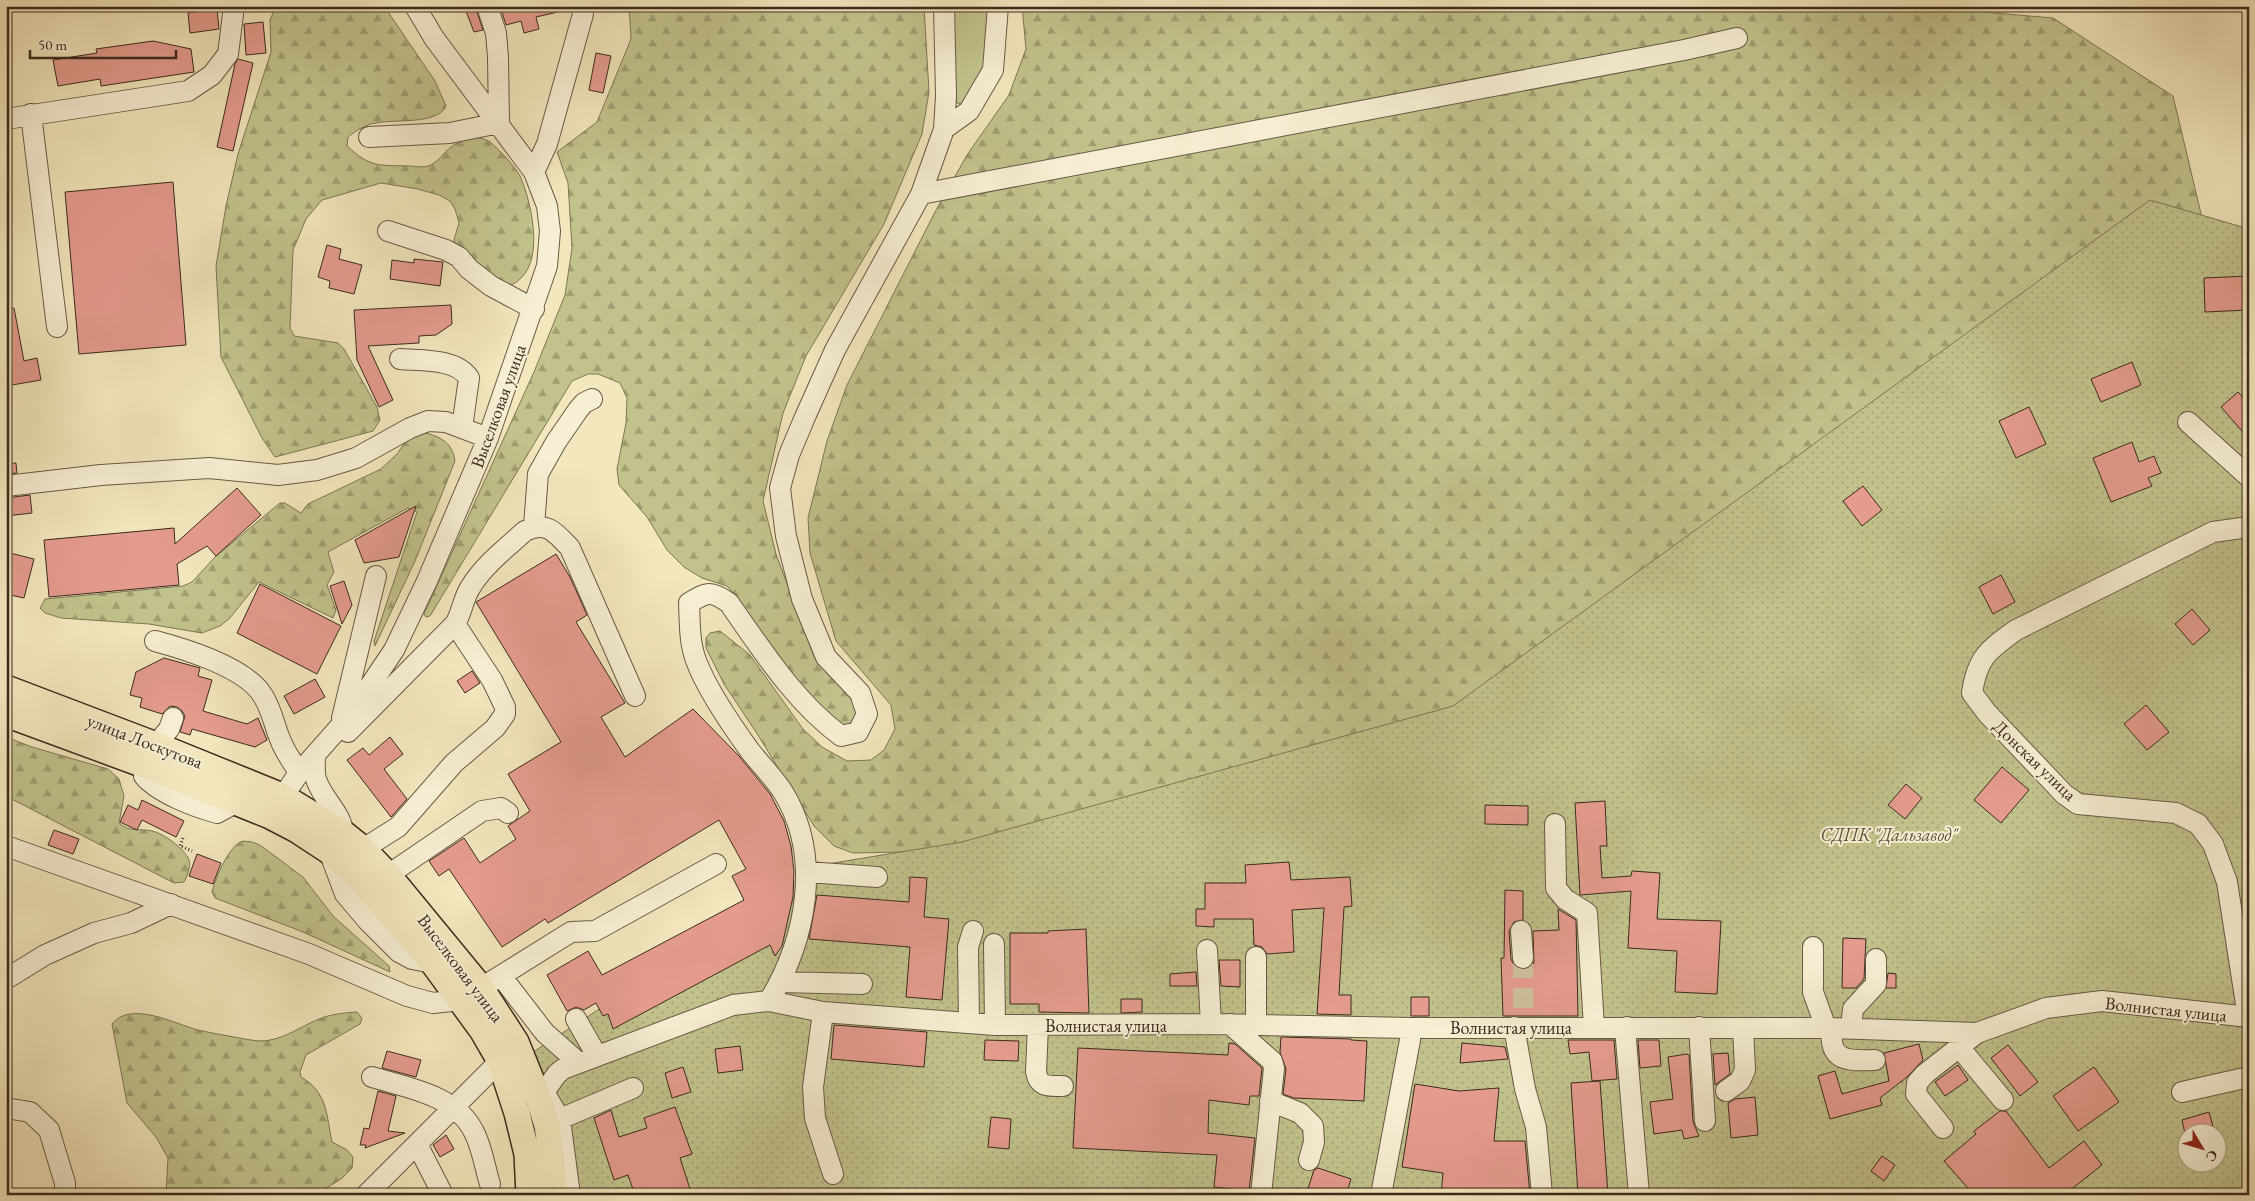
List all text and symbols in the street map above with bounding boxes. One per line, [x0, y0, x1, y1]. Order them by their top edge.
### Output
scale bar [30, 28, 176, 60]
text: 50 m [38, 35, 67, 54]
street label: Выселковая улица [465, 340, 531, 471]
street label: улица Лоскутова [84, 708, 207, 774]
street label: Донская улица [1988, 714, 2082, 806]
park label: СДПК "Дальзавод" [1821, 823, 1960, 846]
street label: Выселковая улица [413, 909, 510, 1027]
street label: Волнистая улица [2104, 991, 2229, 1027]
street label: Волнистая улица [1045, 1014, 1168, 1037]
street label: Волнистая улица [1450, 1016, 1573, 1039]
north arrow [2178, 1124, 2228, 1174]
text: С [2202, 1147, 2222, 1166]

